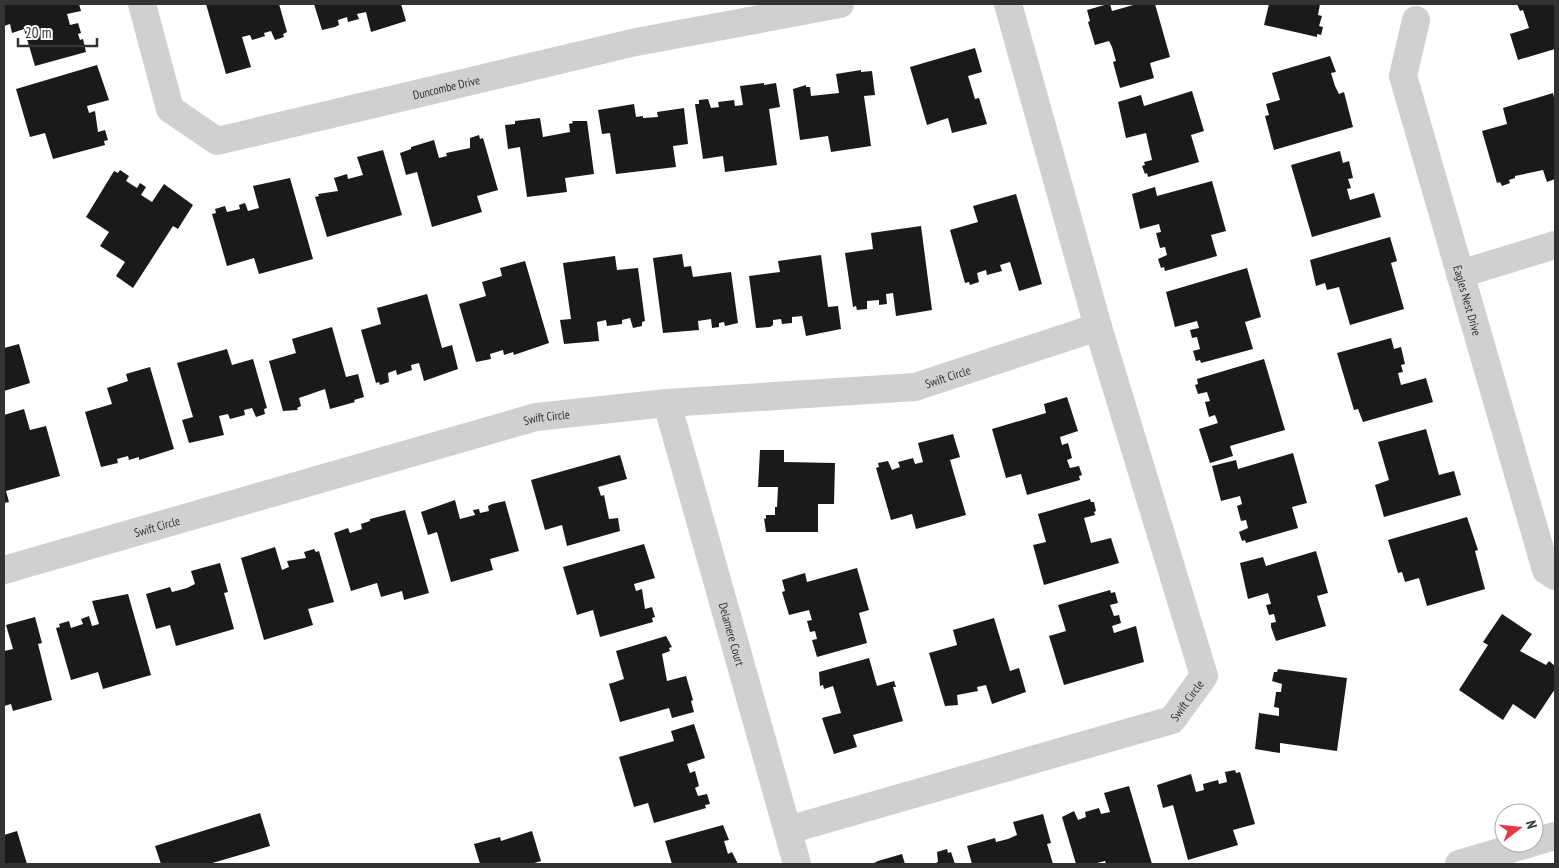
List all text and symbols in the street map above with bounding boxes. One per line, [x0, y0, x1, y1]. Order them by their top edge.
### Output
scale bar [18, 15, 96, 47]
text: 20 m [25, 23, 51, 42]
street label: Duncombe Drive [411, 72, 481, 102]
street label: Eagles Nest Drive [1451, 263, 1485, 337]
street label: Swift Circle [923, 362, 972, 391]
street label: Swift Circle [521, 406, 571, 428]
street label: Swift Circle [132, 512, 182, 540]
street label: Delamere Court [716, 601, 748, 668]
street label: Swift Circle [1167, 677, 1206, 724]
north arrow [1494, 803, 1544, 853]
text: N [1522, 818, 1541, 831]

